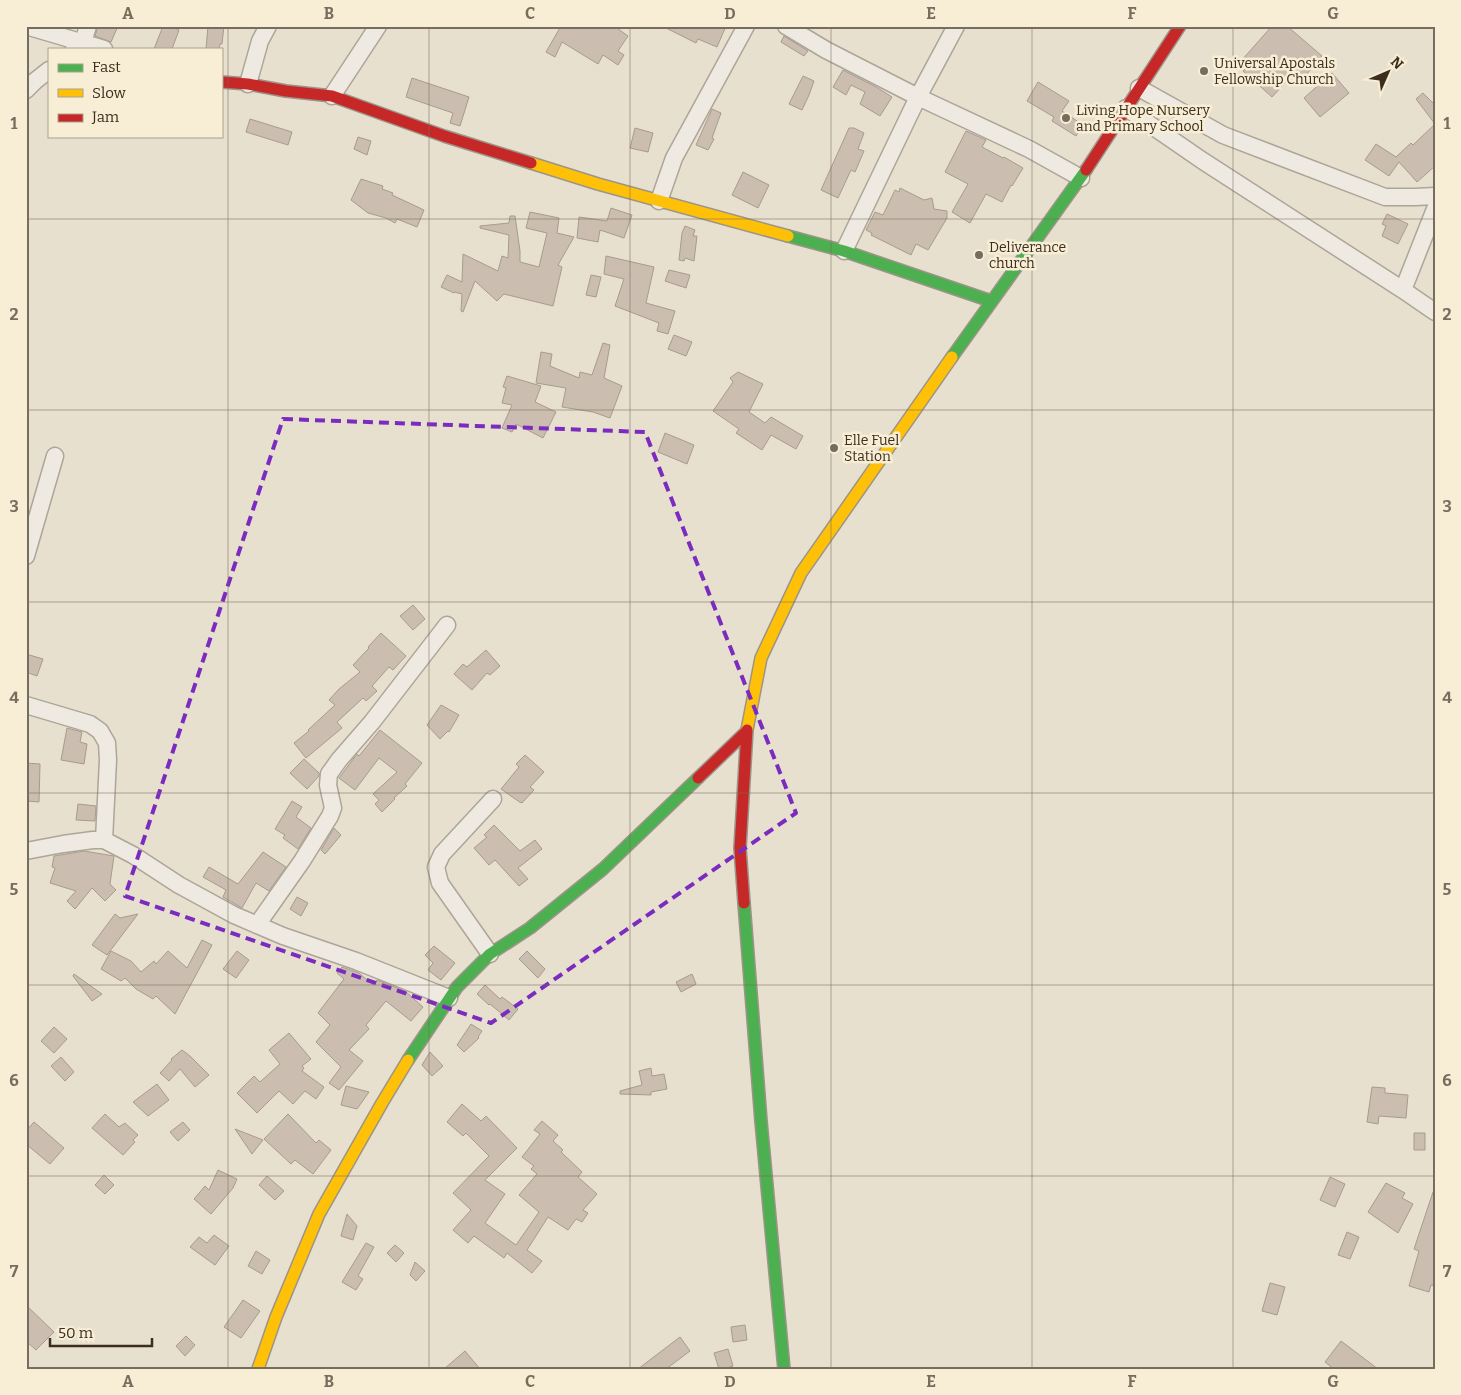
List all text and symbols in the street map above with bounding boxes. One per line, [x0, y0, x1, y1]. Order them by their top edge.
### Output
text: A [122, 4, 134, 23]
text: B [324, 4, 334, 23]
text: C [525, 4, 535, 23]
text: D [724, 4, 736, 23]
text: E [926, 4, 936, 23]
text: F [1128, 4, 1137, 23]
text: G [1327, 4, 1339, 23]
legend [48, 48, 222, 138]
north arrow [1364, 48, 1414, 98]
text: N [1387, 53, 1407, 73]
place label: Universal Apostals Fellowship Church [1214, 55, 1335, 88]
text: Fast [92, 58, 121, 76]
marker: Universal Apostals Fellowship Church [1198, 65, 1210, 77]
text: Slow [92, 84, 127, 102]
place label: Living Hope Nursery and Primary School [1076, 102, 1211, 135]
text: Jam [91, 108, 120, 126]
marker: Living Hope Nursery and Primary School [1060, 112, 1072, 124]
text: 1 [11, 114, 18, 133]
text: 1 [1444, 114, 1451, 133]
place label: Deliverance church [989, 239, 1066, 272]
marker: Deliverance church [973, 249, 985, 261]
text: 2 [9, 305, 19, 324]
text: 2 [1442, 305, 1452, 324]
place label: Elle Fuel Station [844, 432, 899, 465]
marker: Elle Fuel Station [828, 442, 840, 454]
text: 3 [9, 497, 19, 516]
text: 3 [1442, 497, 1452, 516]
text: 4 [9, 688, 19, 707]
text: 4 [1442, 688, 1452, 707]
text: 5 [10, 880, 19, 899]
text: 5 [1443, 880, 1452, 899]
text: 6 [9, 1071, 19, 1090]
text: 6 [1442, 1071, 1452, 1090]
text: 7 [10, 1262, 19, 1281]
text: 7 [1443, 1262, 1452, 1281]
scale bar [50, 1315, 152, 1347]
text: 50 m [58, 1324, 94, 1342]
text: A [122, 1372, 134, 1391]
text: B [324, 1372, 334, 1391]
text: C [525, 1372, 535, 1391]
text: D [724, 1372, 736, 1391]
text: E [926, 1372, 936, 1391]
text: F [1128, 1372, 1137, 1391]
text: G [1327, 1372, 1339, 1391]

